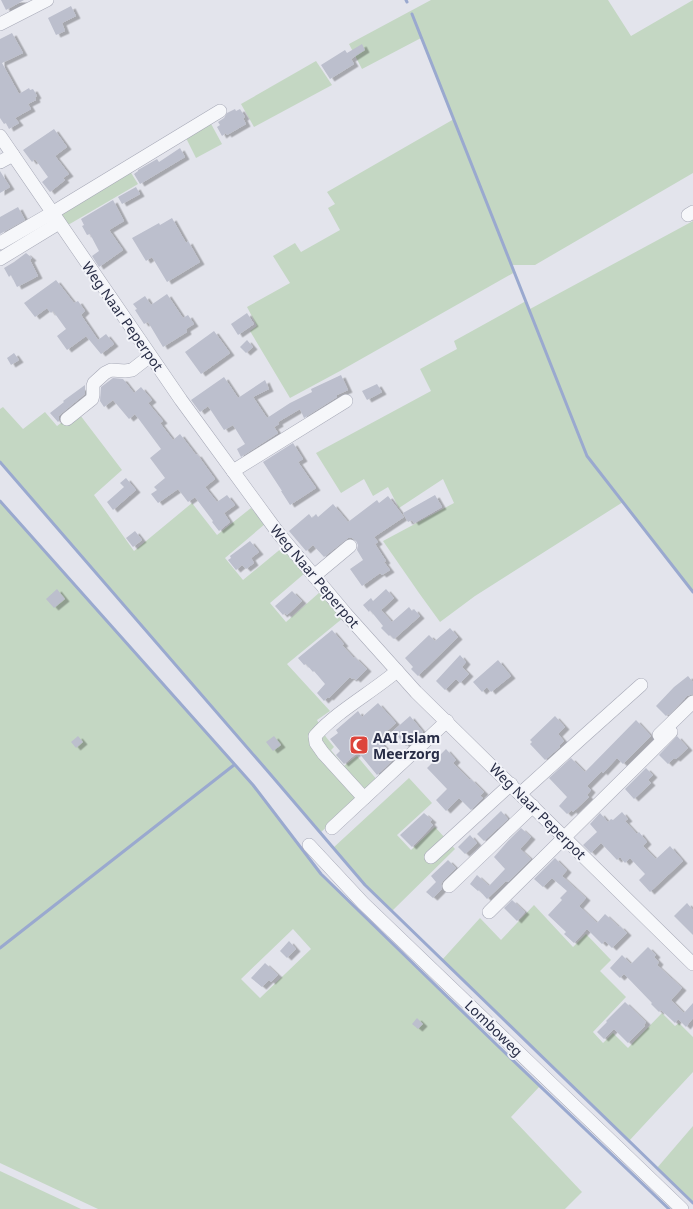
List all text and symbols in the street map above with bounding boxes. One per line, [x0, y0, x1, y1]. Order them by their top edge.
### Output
street label: Weg Naar Peperpot [78, 258, 168, 374]
street label: Weg Naar Peperpot [266, 520, 364, 632]
place label: AAI Islam Meerzorg [373, 728, 440, 763]
mosque icon: AAI Islam Meerzorg [348, 734, 370, 756]
street label: Weg Naar Peperpot [486, 759, 590, 863]
street label: Lomboweg [461, 996, 527, 1060]

